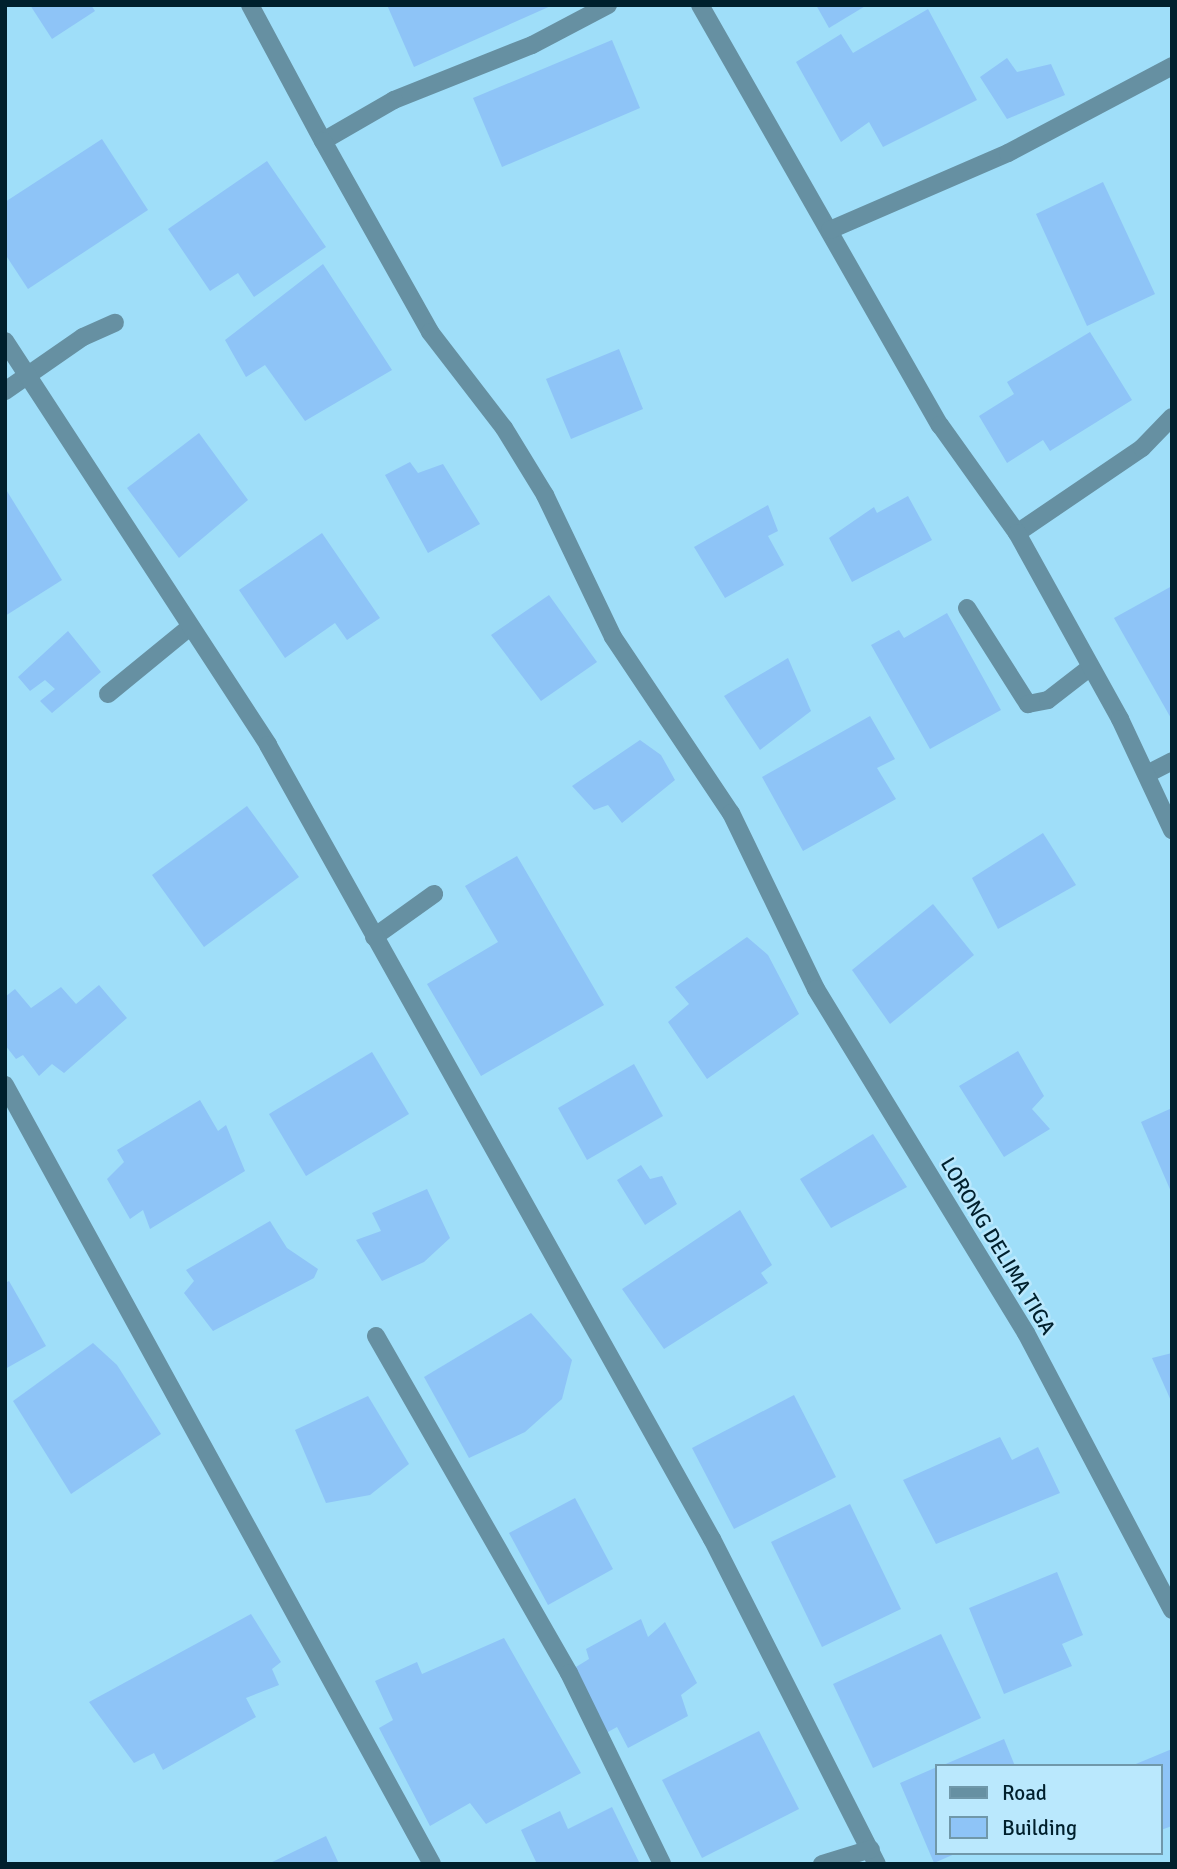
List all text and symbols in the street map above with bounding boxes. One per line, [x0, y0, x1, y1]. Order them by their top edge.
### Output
street label: LORONG DELIMA TIGA [935, 1153, 1061, 1339]
legend [936, 1764, 1163, 1855]
text: Road [1002, 1780, 1047, 1806]
text: Building [1002, 1815, 1077, 1841]

